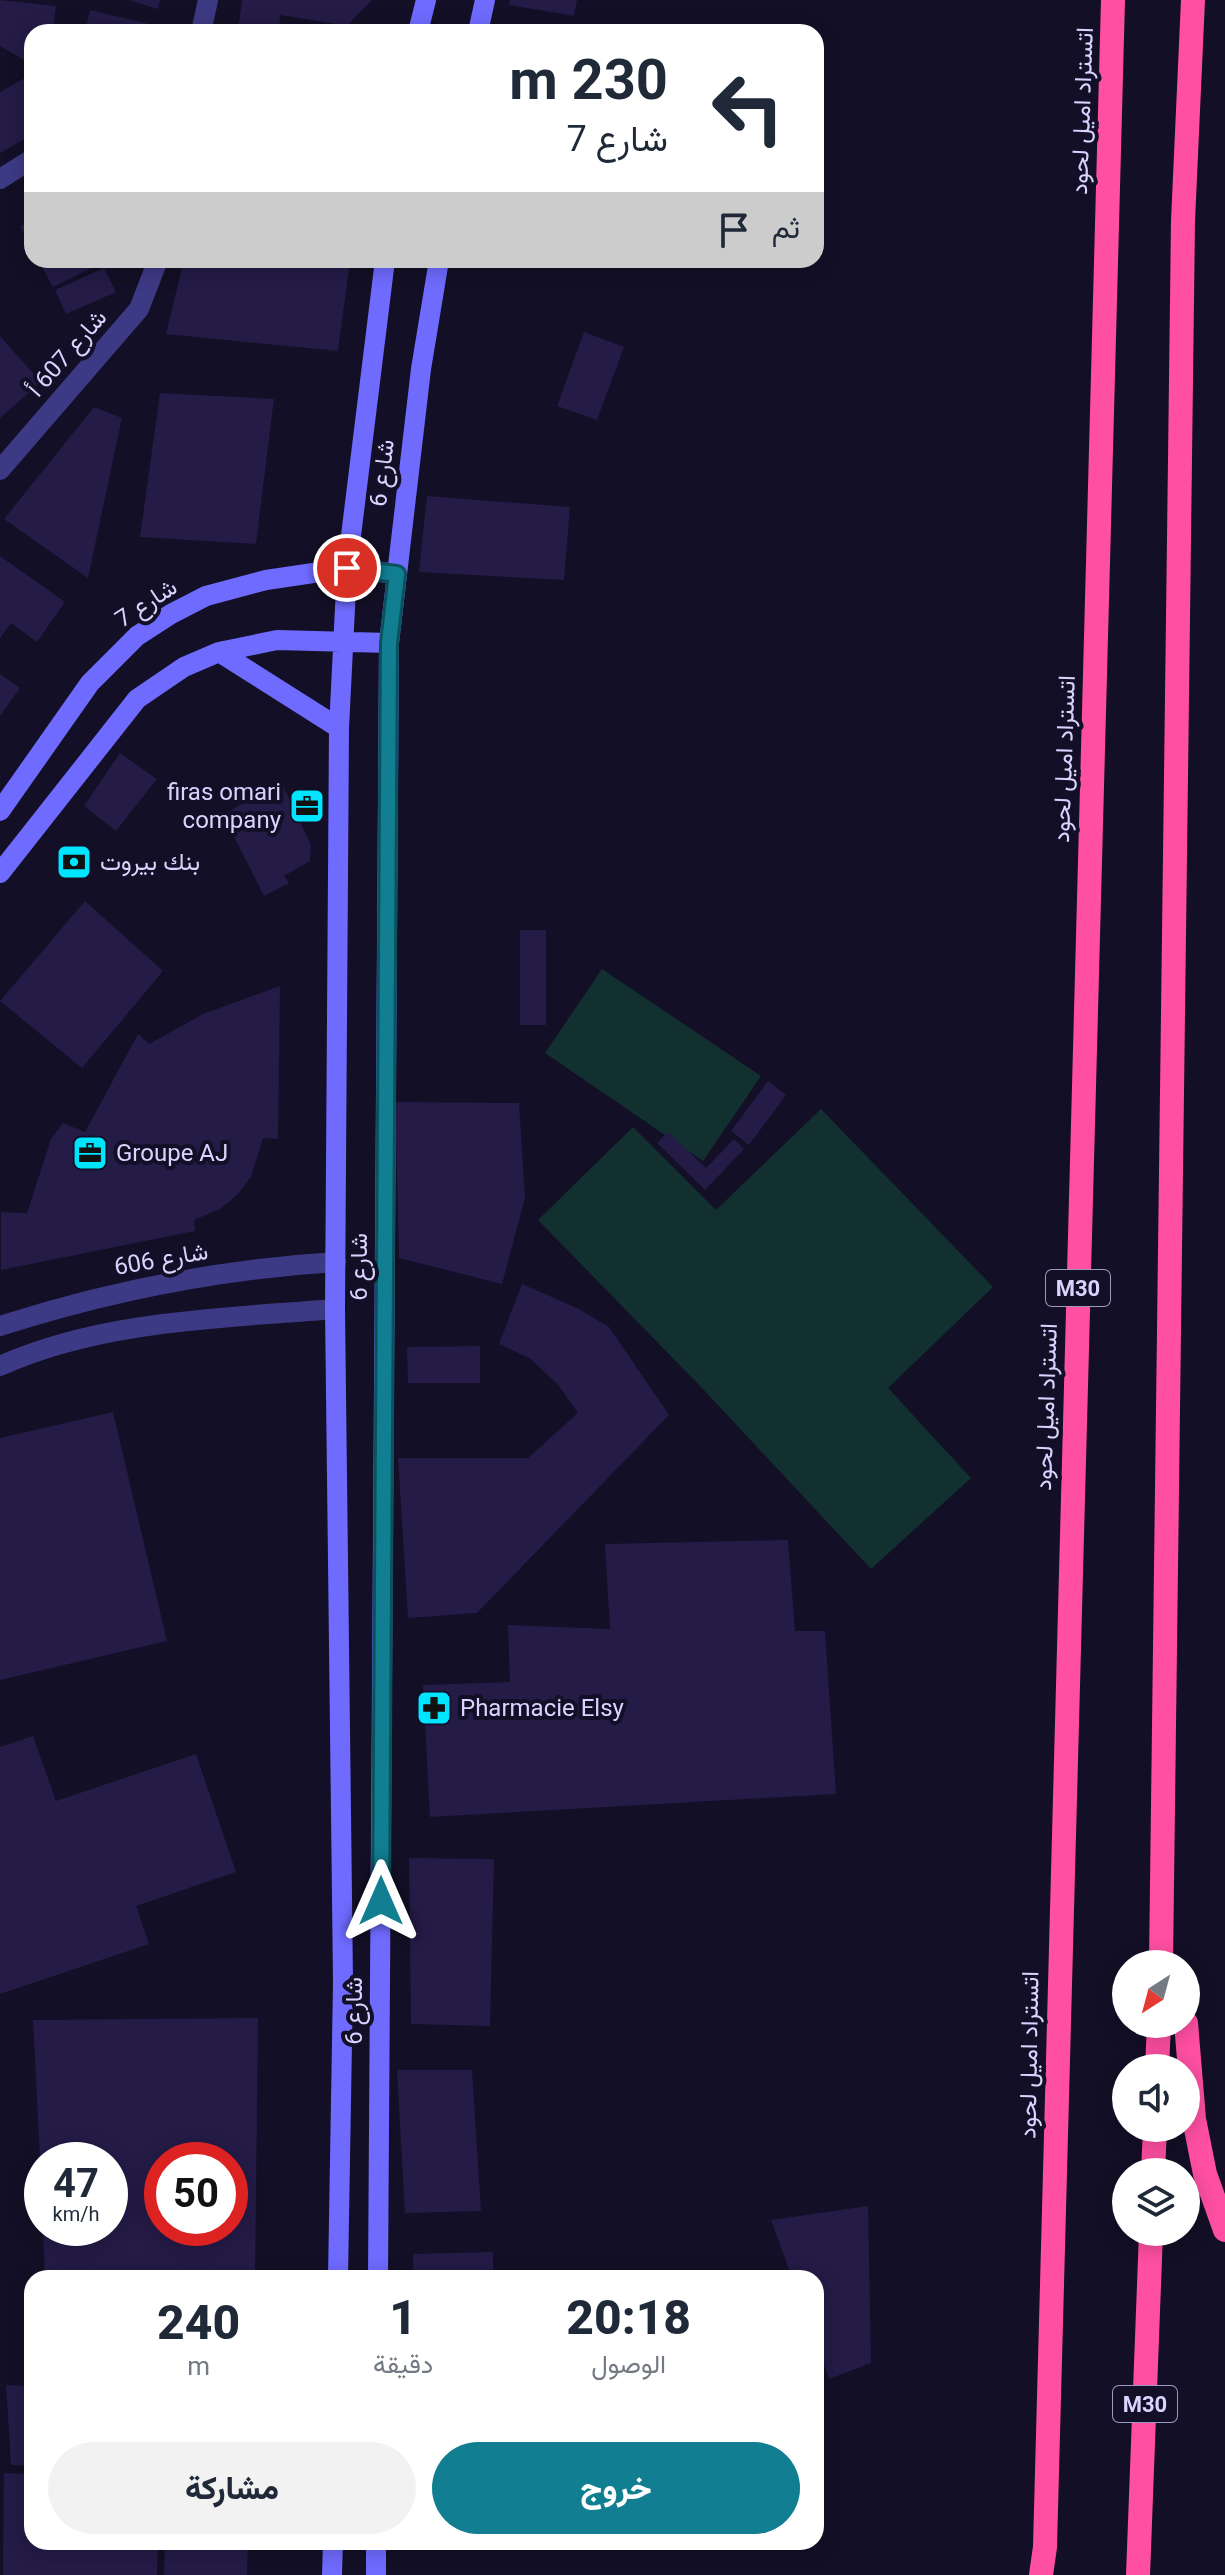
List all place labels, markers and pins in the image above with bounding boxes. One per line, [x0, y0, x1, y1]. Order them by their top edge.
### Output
pin [313, 534, 381, 602]
place label: firas omari company [167, 778, 282, 834]
office icon: firas omari company [288, 787, 326, 825]
bank icon: بنك بيروت [55, 843, 93, 881]
place label: بنك بيروت [100, 848, 200, 877]
office icon: Groupe AJ [71, 1134, 109, 1172]
place label: Groupe AJ [116, 1139, 228, 1167]
pharmacy icon: Pharmacie Elsy [415, 1689, 453, 1727]
place label: Pharmacie Elsy [460, 1694, 625, 1722]

